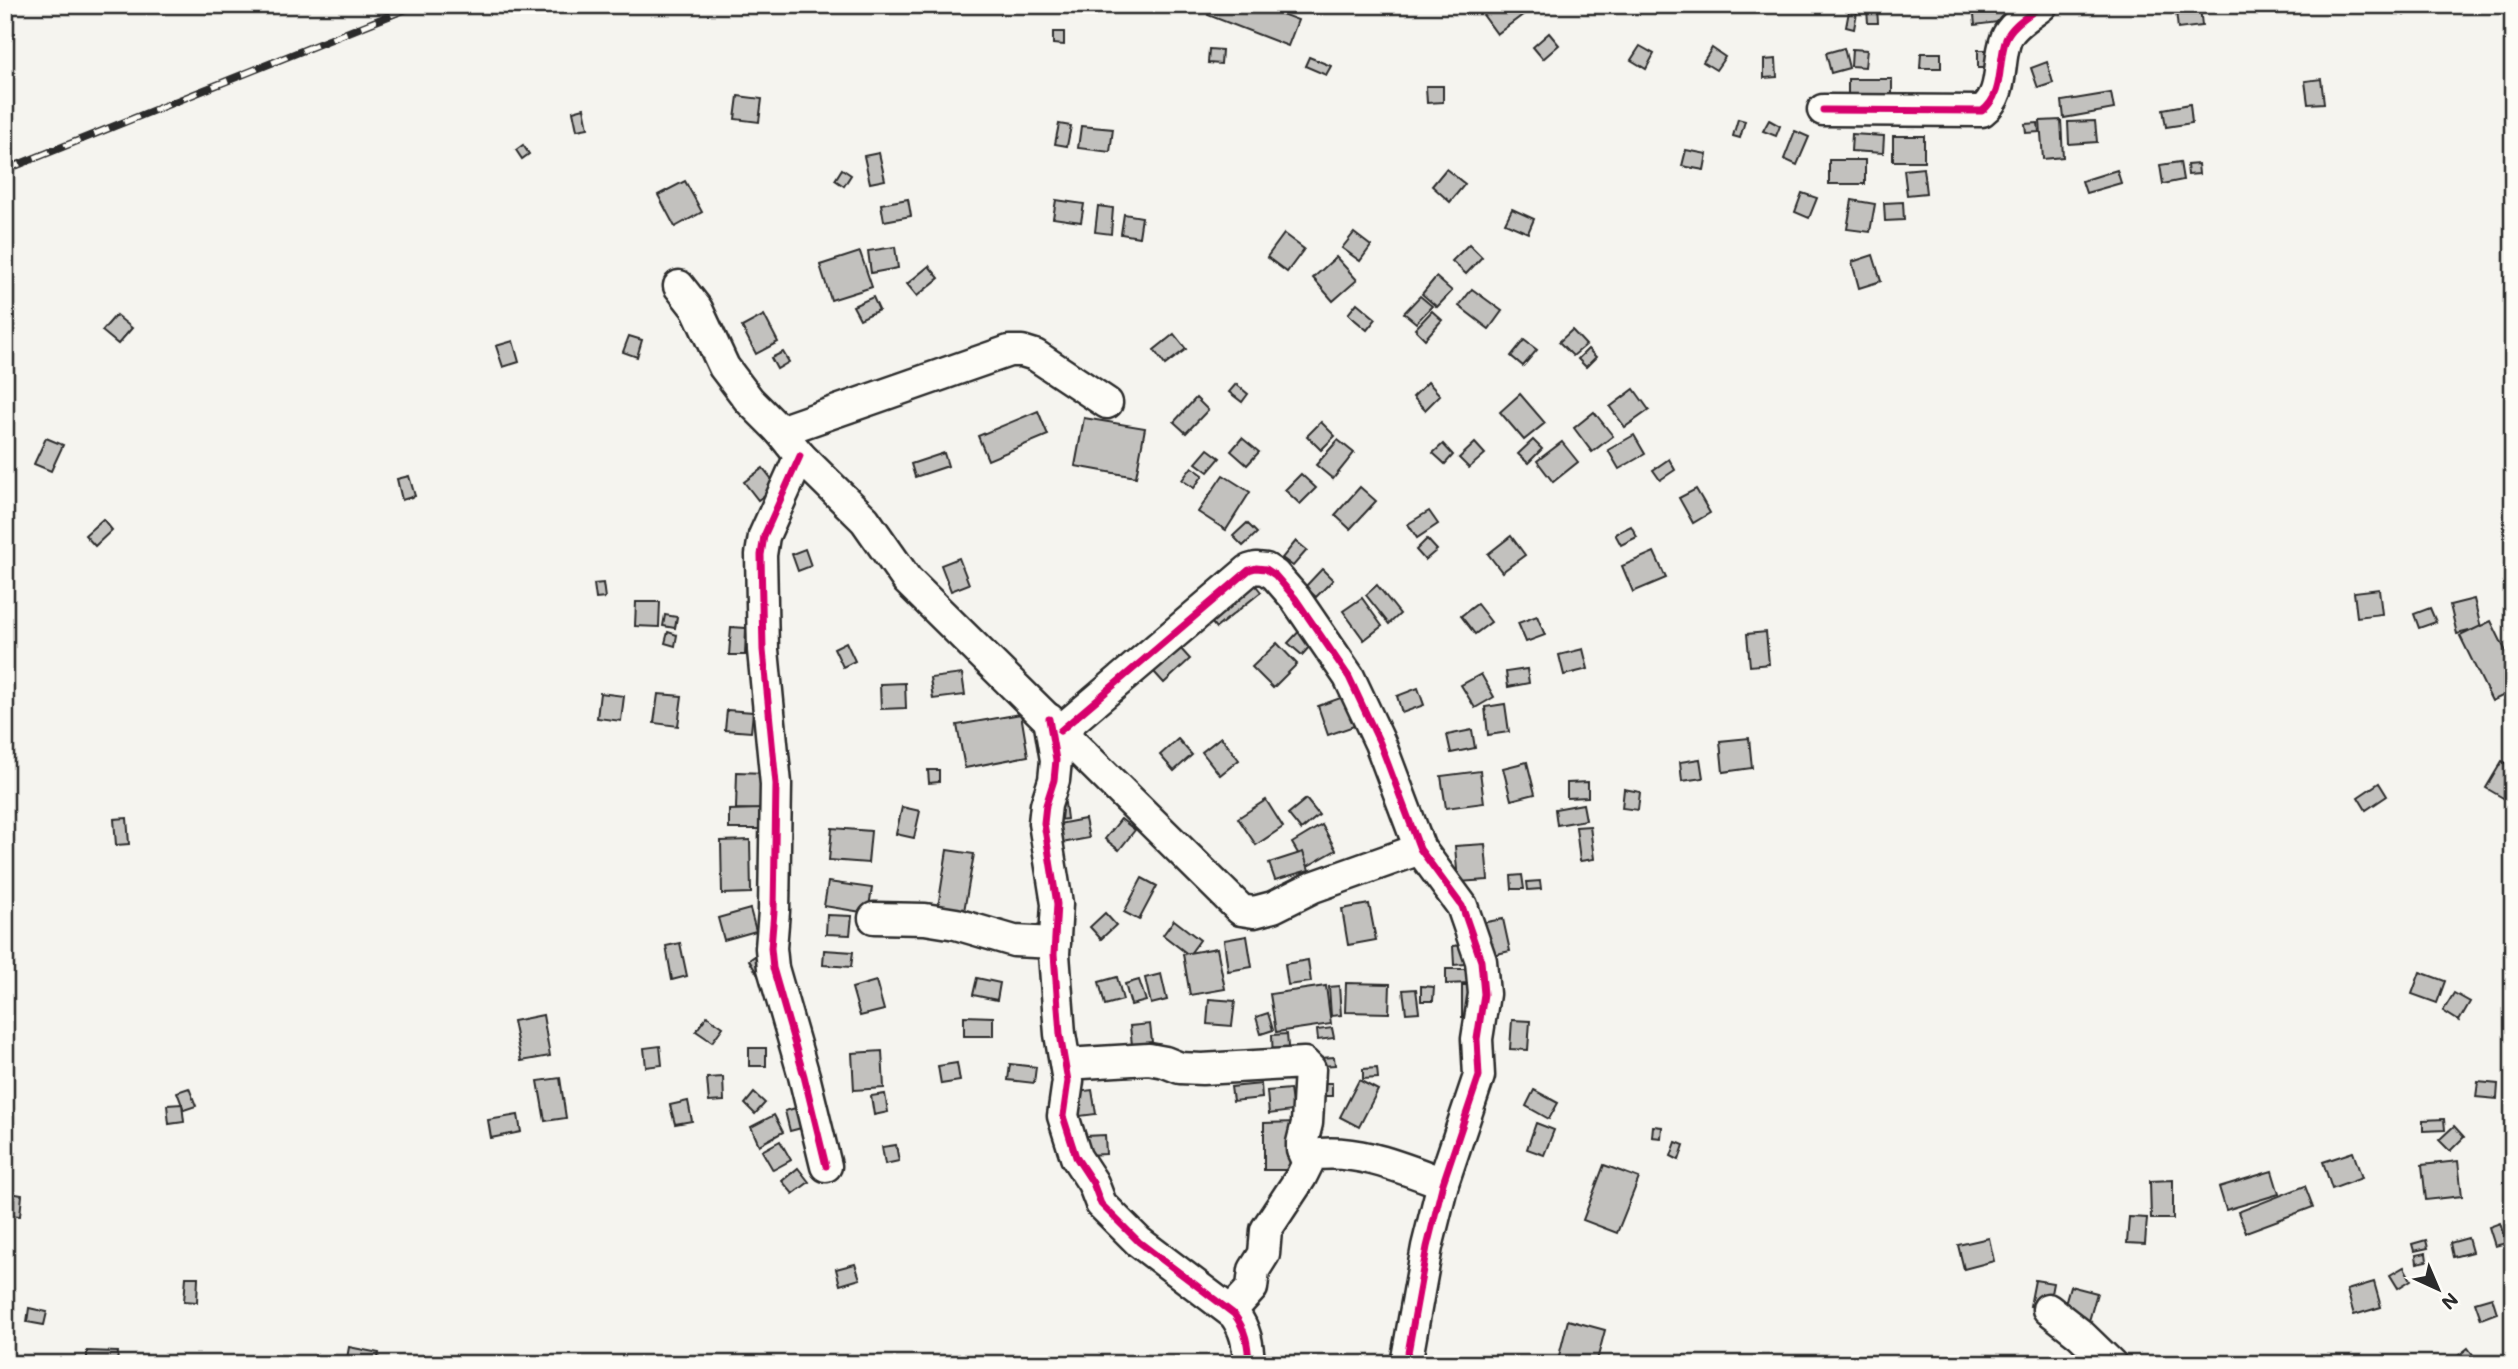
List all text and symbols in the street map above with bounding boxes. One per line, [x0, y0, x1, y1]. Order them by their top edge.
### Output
north arrow [2402, 1254, 2472, 1324]
text: N [2436, 1288, 2464, 1316]

